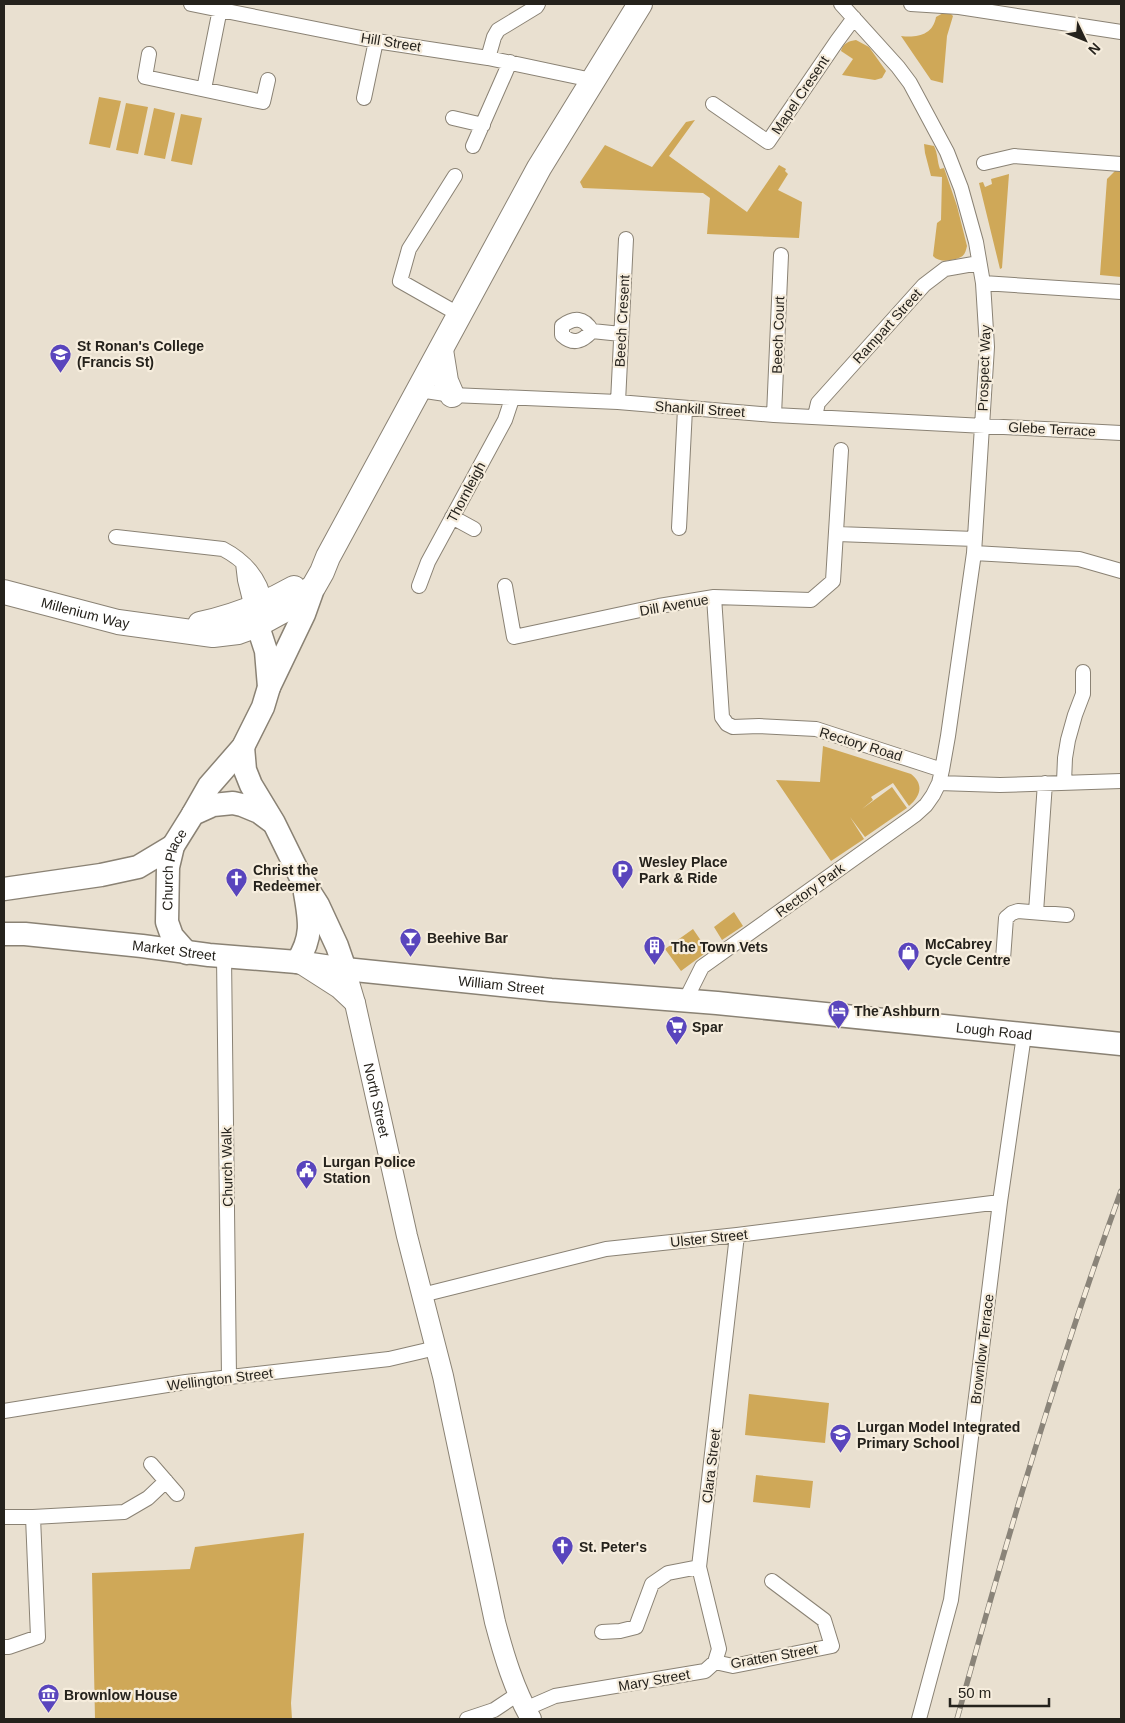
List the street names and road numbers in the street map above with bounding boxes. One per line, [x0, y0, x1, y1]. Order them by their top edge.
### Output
street label: Hill Street [360, 29, 422, 55]
street label: Mapel Cresent [768, 53, 832, 137]
street label: Beech Cresent [612, 274, 632, 368]
street label: Rampart Street [849, 285, 925, 367]
street label: Beech Court [769, 296, 787, 374]
street label: Prospect Way [974, 324, 994, 412]
street label: Shankill Street [654, 398, 746, 420]
street label: Glebe Terrace [1008, 419, 1096, 439]
street label: Thornleigh [443, 459, 489, 525]
street label: Dill Avenue [638, 591, 710, 619]
street label: Millenium Way [39, 594, 130, 631]
street label: Rectory Road [818, 724, 904, 764]
street label: Church Place [159, 826, 190, 911]
street label: Rectory Park [773, 859, 848, 920]
street label: Market Street [132, 937, 217, 964]
street label: William Street [457, 973, 545, 997]
street label: Lough Road [955, 1019, 1033, 1043]
street label: North Street [361, 1062, 393, 1139]
street label: Church Walk [218, 1126, 236, 1207]
street label: Ulster Street [669, 1226, 749, 1250]
street label: Brownlow Terrace [967, 1293, 997, 1405]
street label: Wellington Street [166, 1365, 274, 1393]
street label: Clara Street [699, 1428, 724, 1504]
street label: Gratten Street [729, 1640, 819, 1672]
street label: Mary Street [617, 1666, 691, 1694]

